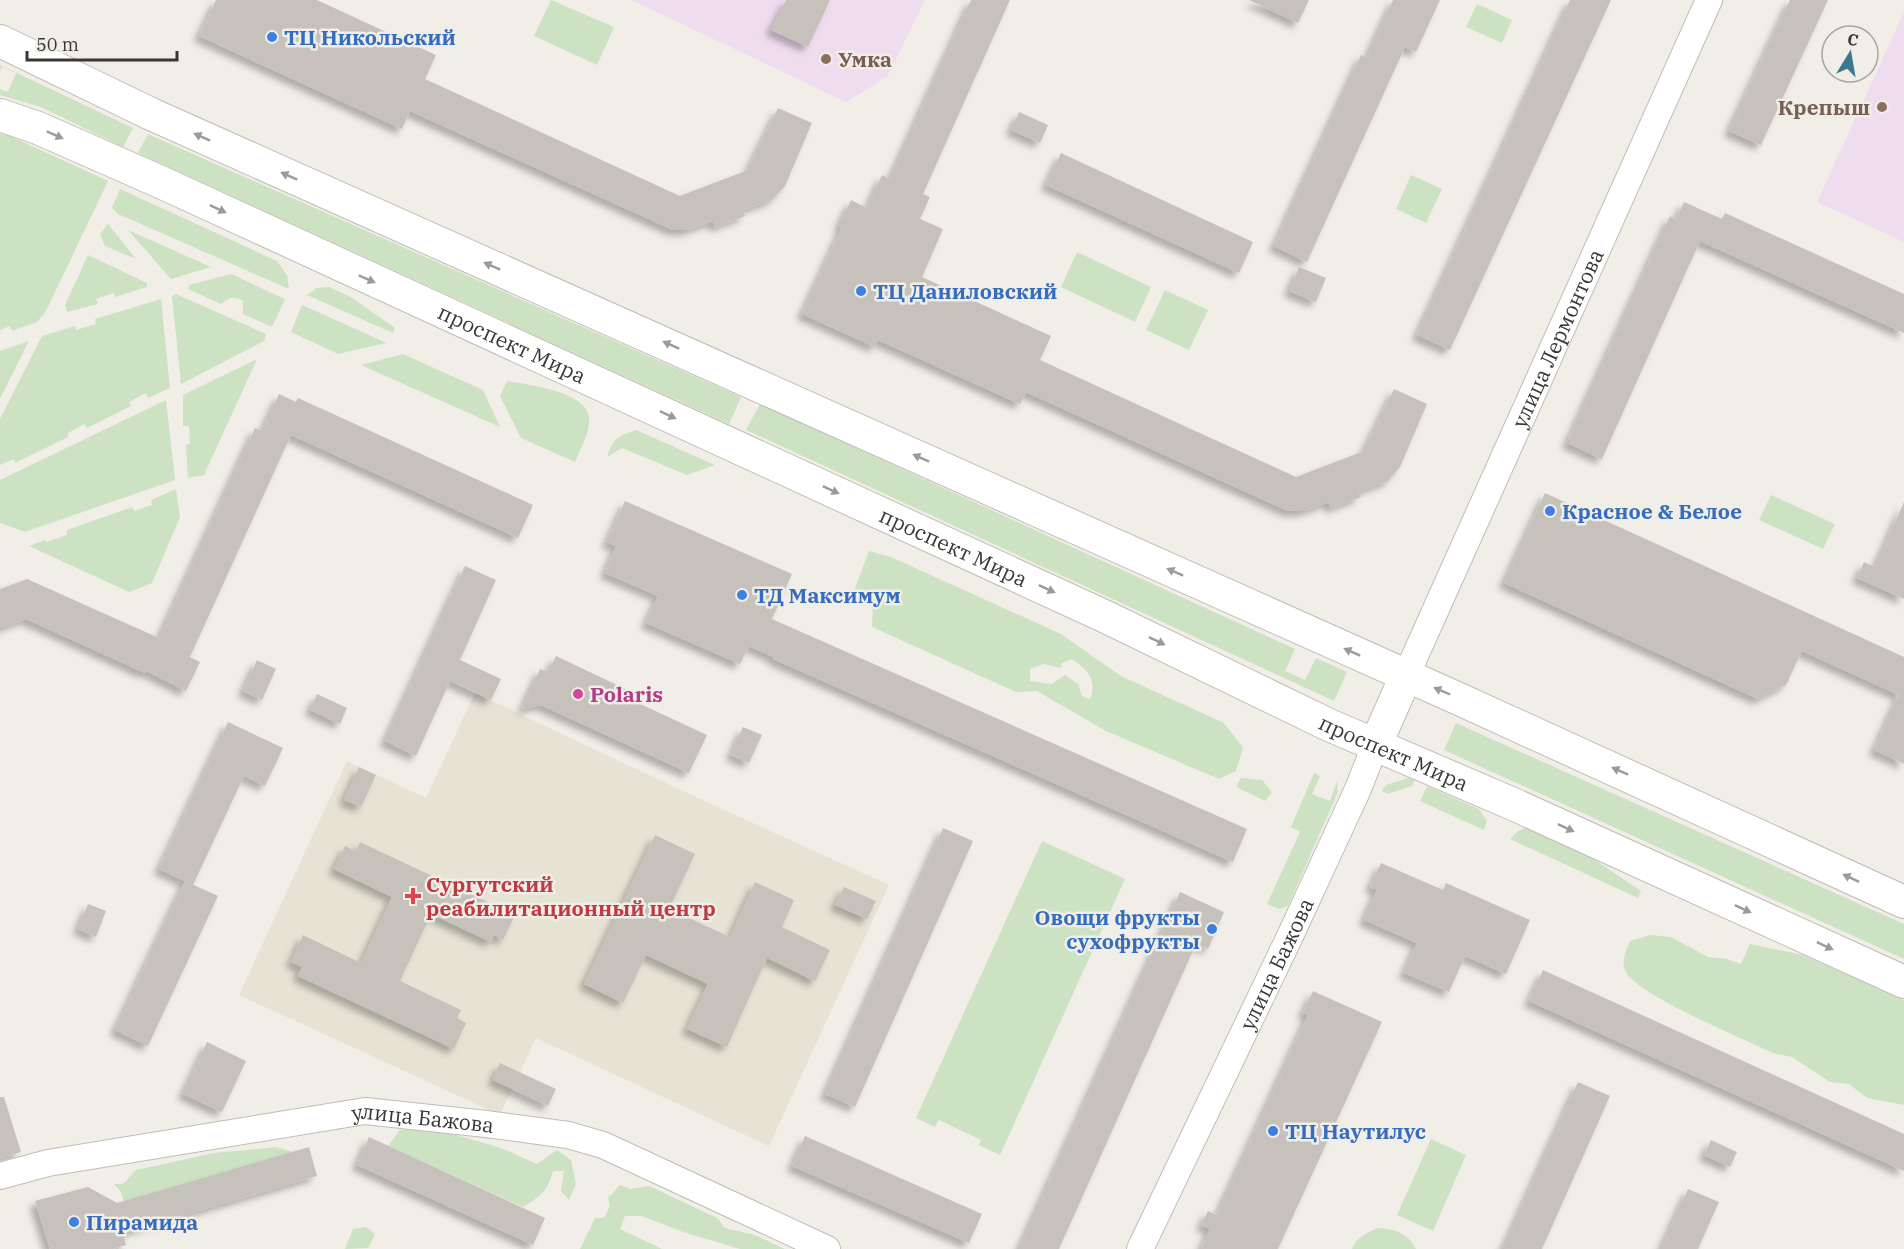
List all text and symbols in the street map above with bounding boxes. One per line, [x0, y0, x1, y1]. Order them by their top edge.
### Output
place label: ТЦ Никольский [284, 23, 456, 51]
scale bar [27, 24, 177, 62]
north arrow [1820, 24, 1880, 84]
text: С [1846, 28, 1860, 50]
marker: ТЦ Никольский [265, 30, 279, 44]
text: 50 m [36, 33, 79, 56]
place label: Умка [838, 45, 892, 73]
marker: Умка [819, 52, 833, 66]
place label: Крепыш [1778, 93, 1870, 121]
marker: Крепыш [1875, 100, 1889, 114]
one-way arrow [46, 131, 63, 140]
one-way arrow [193, 132, 211, 142]
one-way arrow [280, 171, 297, 180]
one-way arrow [209, 205, 226, 214]
street label: улица Лермонтова [1505, 244, 1610, 432]
one-way arrow [483, 261, 501, 271]
one-way arrow [359, 274, 376, 283]
place label: ТЦ Даниловский [873, 277, 1057, 305]
marker: ТЦ Даниловский [854, 284, 868, 298]
street label: проспект Мира [434, 298, 591, 390]
one-way arrow [661, 340, 679, 350]
one-way arrow [659, 410, 676, 419]
one-way arrow [913, 453, 930, 462]
one-way arrow [823, 485, 840, 494]
place label: Красное & Белое [1562, 497, 1742, 525]
street label: проспект Мира [875, 501, 1032, 593]
marker: Красное & Белое [1543, 504, 1557, 518]
one-way arrow [1166, 567, 1183, 576]
place label: ТД Максимум [754, 581, 901, 609]
one-way arrow [1038, 585, 1055, 594]
marker: ТД Максимум [735, 588, 749, 602]
one-way arrow [1148, 637, 1165, 646]
one-way arrow [1344, 648, 1361, 657]
place label: Polaris [590, 680, 663, 708]
one-way arrow [1432, 686, 1450, 696]
marker: Polaris [571, 687, 585, 701]
street label: проспект Мира [1314, 708, 1473, 797]
one-way arrow [1610, 766, 1628, 776]
one-way arrow [1557, 823, 1575, 833]
place label: Сургутский реабилитационный центр [426, 870, 716, 922]
one-way arrow [1842, 873, 1859, 882]
marker: Сургутский реабилитационный центр [404, 887, 422, 905]
street label: улица Бажова [1233, 893, 1320, 1035]
place label: Овощи фрукты сухофрукты [1035, 903, 1200, 955]
one-way arrow [1735, 904, 1753, 914]
marker: Овощи фрукты сухофрукты [1205, 922, 1219, 936]
one-way arrow [1817, 942, 1834, 951]
street label: улица Бажова [349, 1097, 496, 1139]
place label: ТЦ Наутилус [1285, 1117, 1426, 1145]
marker: ТЦ Наутилус [1266, 1124, 1280, 1138]
place label: Пирамида [86, 1208, 198, 1236]
marker: Пирамида [67, 1215, 81, 1229]

